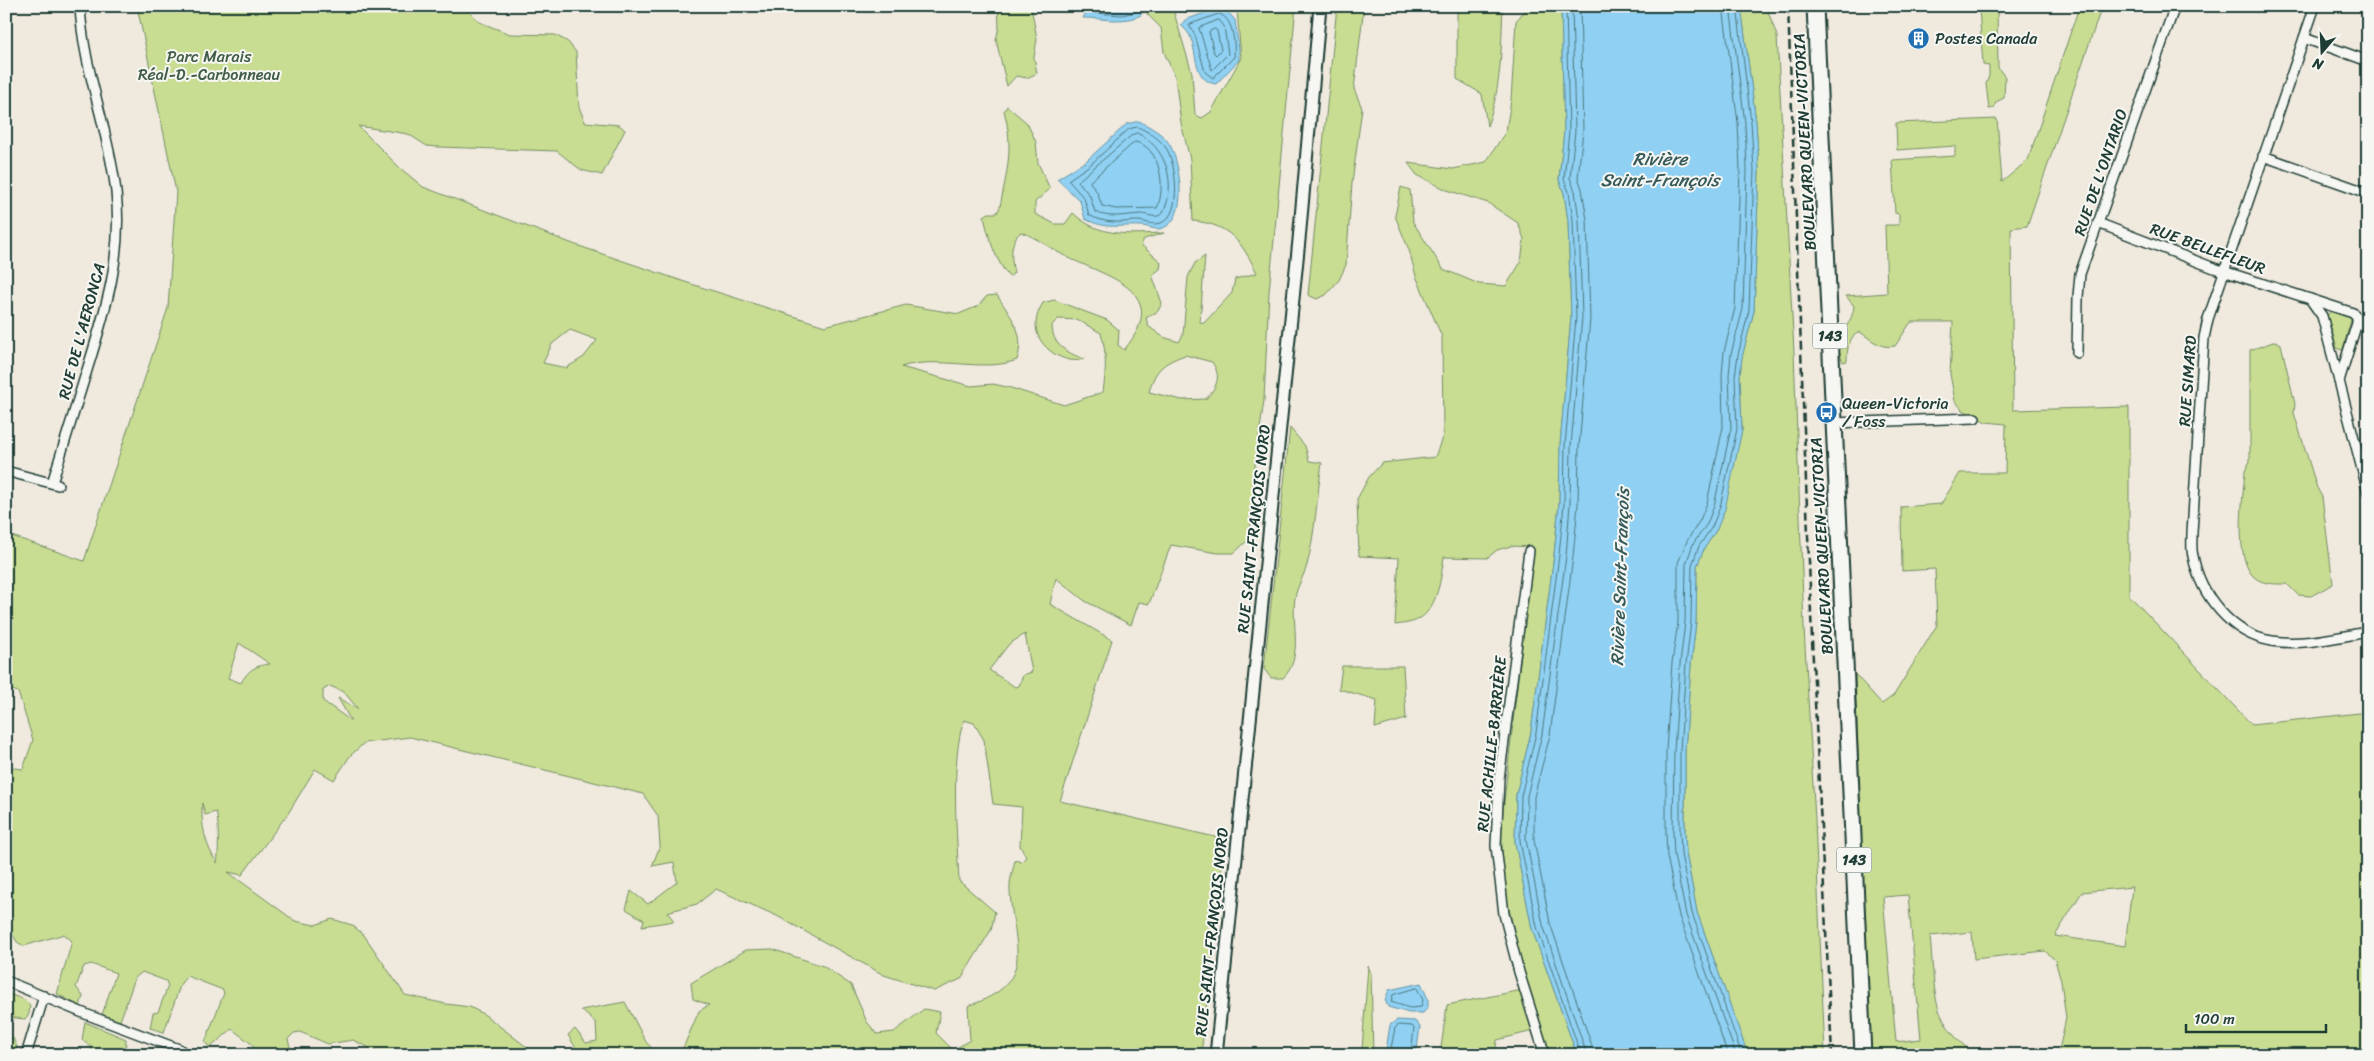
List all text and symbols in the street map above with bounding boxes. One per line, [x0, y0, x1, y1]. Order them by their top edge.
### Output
place label: Postes Canada [1935, 24, 2038, 53]
building icon: Postes Canada [1907, 26, 1931, 50]
north arrow [2296, 28, 2346, 78]
street label: BOULEVARD QUEEN-VICTORIA [1784, 33, 1825, 251]
park label: Parc Marais Réal-D.-Carbonneau [138, 42, 281, 89]
text: N [2309, 50, 2328, 78]
street label: RUE DE L'ONTARIO [2065, 105, 2136, 240]
water label: Rivière Saint-François [1601, 143, 1721, 196]
street label: RUE BELLEFLEUR [2146, 214, 2270, 283]
street label: RUE DE L'AERONCA [49, 260, 114, 403]
road number: 143 [1812, 324, 1848, 348]
street label: RUE SIMARD [2170, 334, 2205, 427]
place label: Queen-Victoria / Foss [1842, 389, 1948, 436]
bus stop icon: Queen-Victoria / Foss [1814, 400, 1838, 424]
street label: RUE SAINT-FRANÇOIS NORD [1228, 423, 1279, 635]
street label: BOULEVARD QUEEN-VICTORIA [1801, 437, 1842, 655]
water label: Rivière Saint-François [1601, 485, 1639, 666]
street label: RUE ACHILLE-BARRIÈRE [1468, 654, 1515, 833]
street label: RUE SAINT-FRANÇOIS NORD [1186, 826, 1237, 1038]
road number: 143 [1836, 848, 1872, 872]
scale bar [2186, 1001, 2326, 1033]
text: 100 m [2194, 1006, 2235, 1032]

